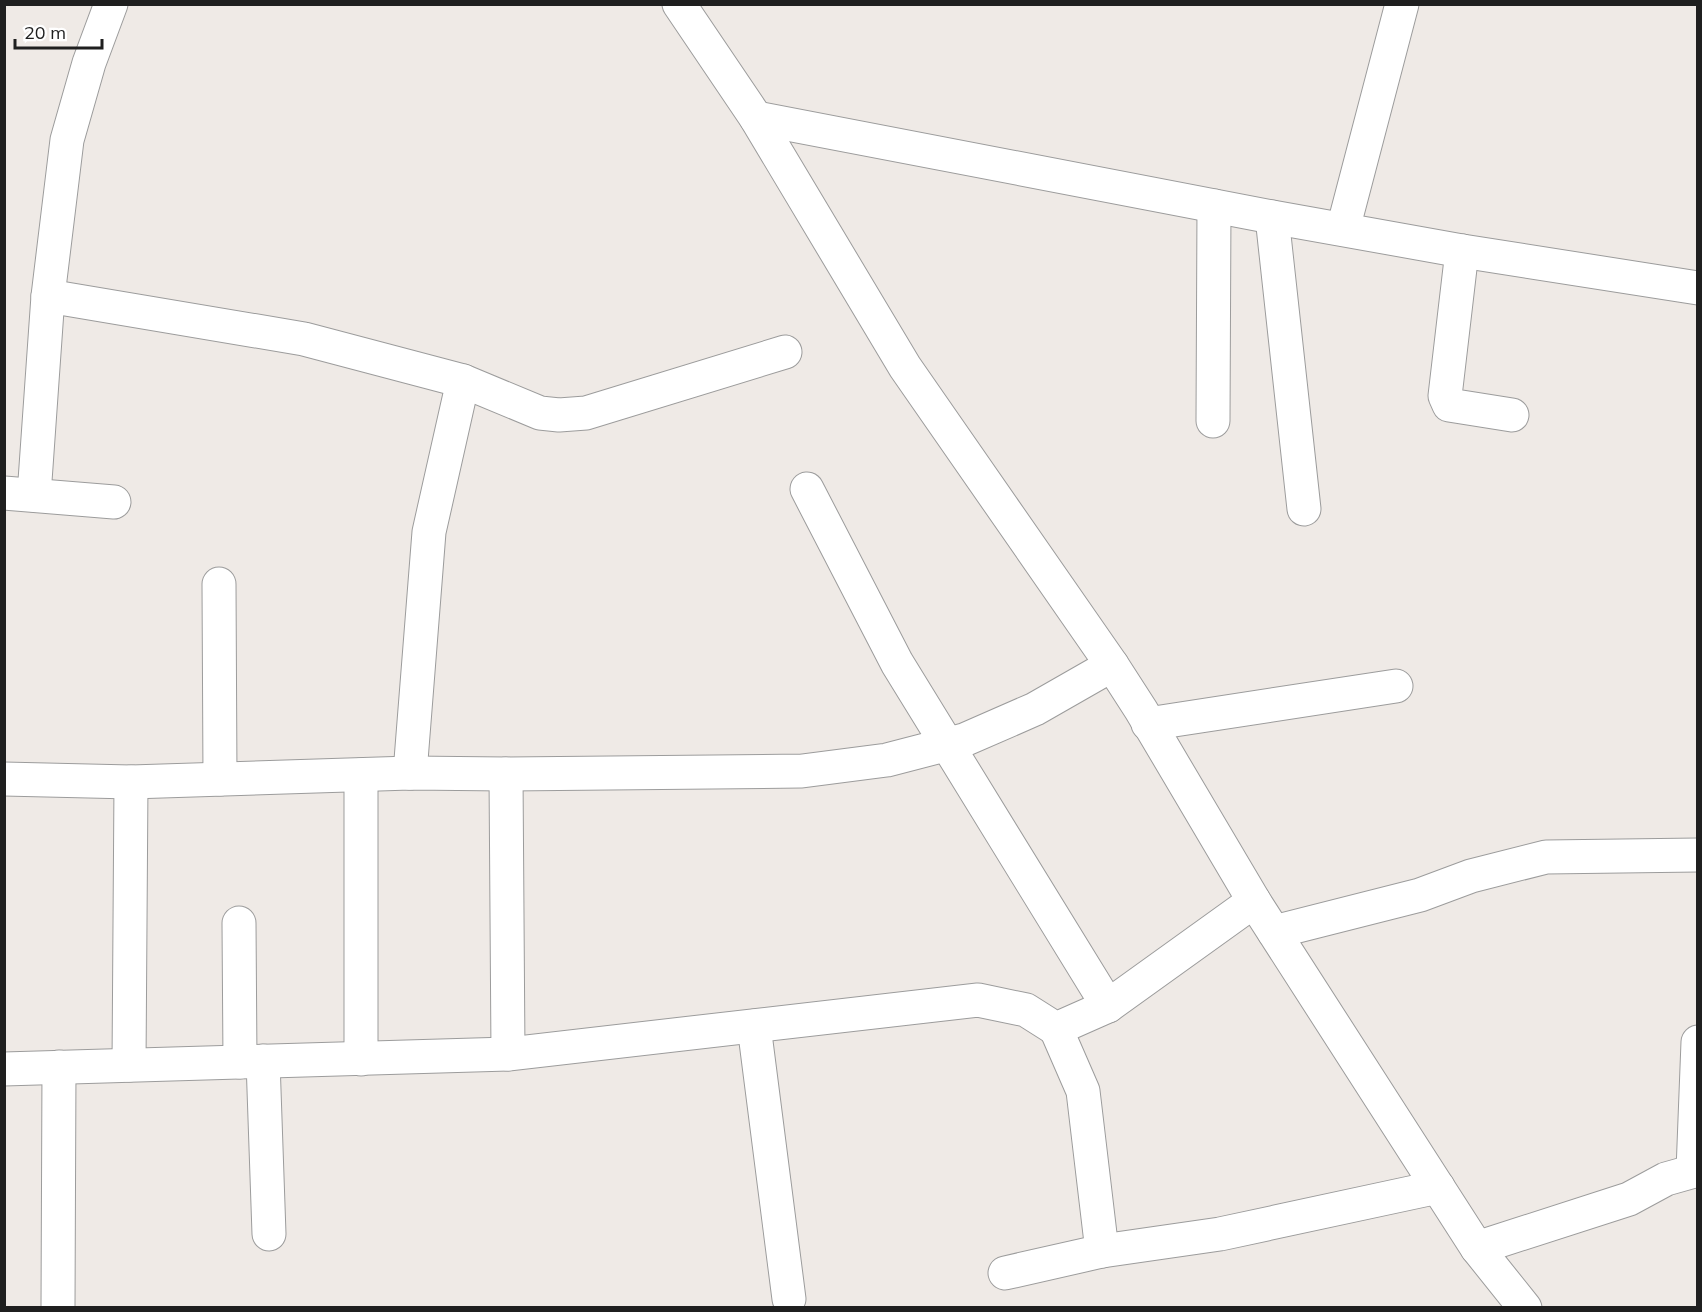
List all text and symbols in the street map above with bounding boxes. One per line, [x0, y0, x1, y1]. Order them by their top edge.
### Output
scale bar [15, 12, 102, 50]
text: 20 m [24, 21, 66, 44]

